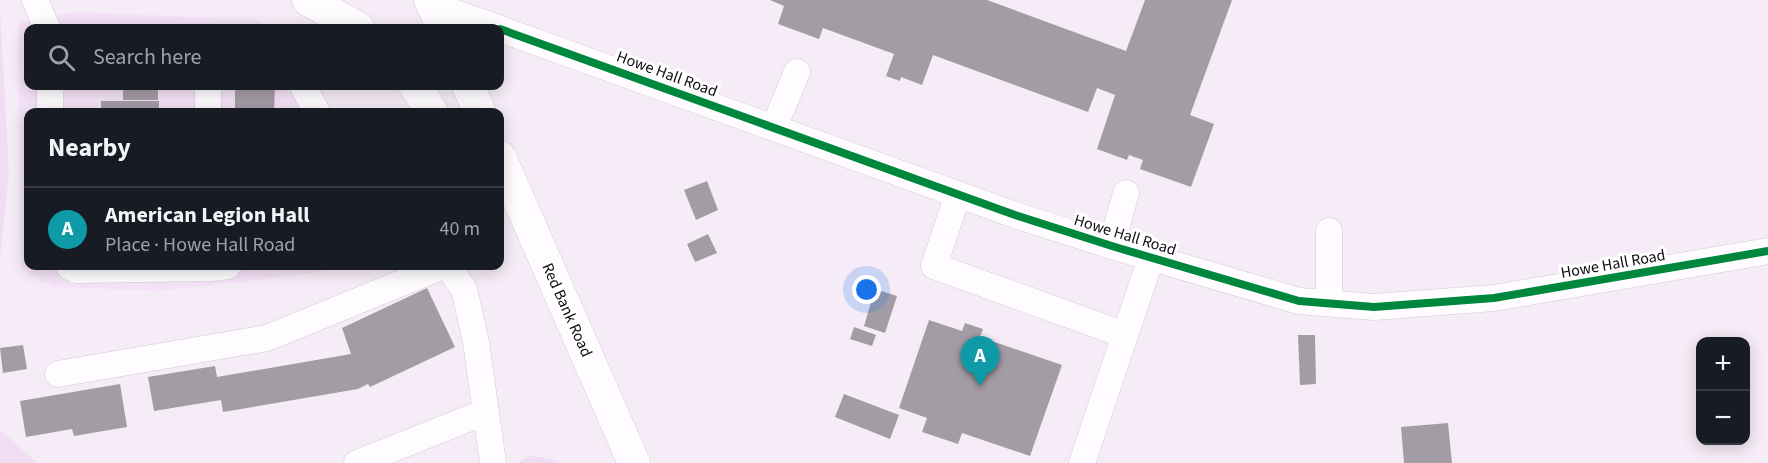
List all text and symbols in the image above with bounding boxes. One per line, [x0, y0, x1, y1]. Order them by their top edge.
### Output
search box [24, 24, 504, 90]
icon: search [45, 41, 78, 74]
text: Search here [93, 41, 201, 73]
street label: Howe Hall Road [614, 46, 720, 102]
text: Nearby [48, 129, 131, 166]
text: American Legion Hall [105, 199, 310, 231]
street label: Howe Hall Road [1071, 209, 1179, 261]
text: A [62, 215, 73, 243]
text: 40 m [440, 215, 480, 243]
text: Place · Howe Hall Road [105, 231, 295, 259]
street label: Howe Hall Road [1559, 244, 1667, 284]
street label: Red Bank Road [536, 260, 598, 360]
your location [852, 275, 881, 304]
pin: A [960, 336, 1000, 386]
map controls [1696, 337, 1750, 445]
button: + [1696, 337, 1750, 391]
button: − [1696, 391, 1750, 445]

